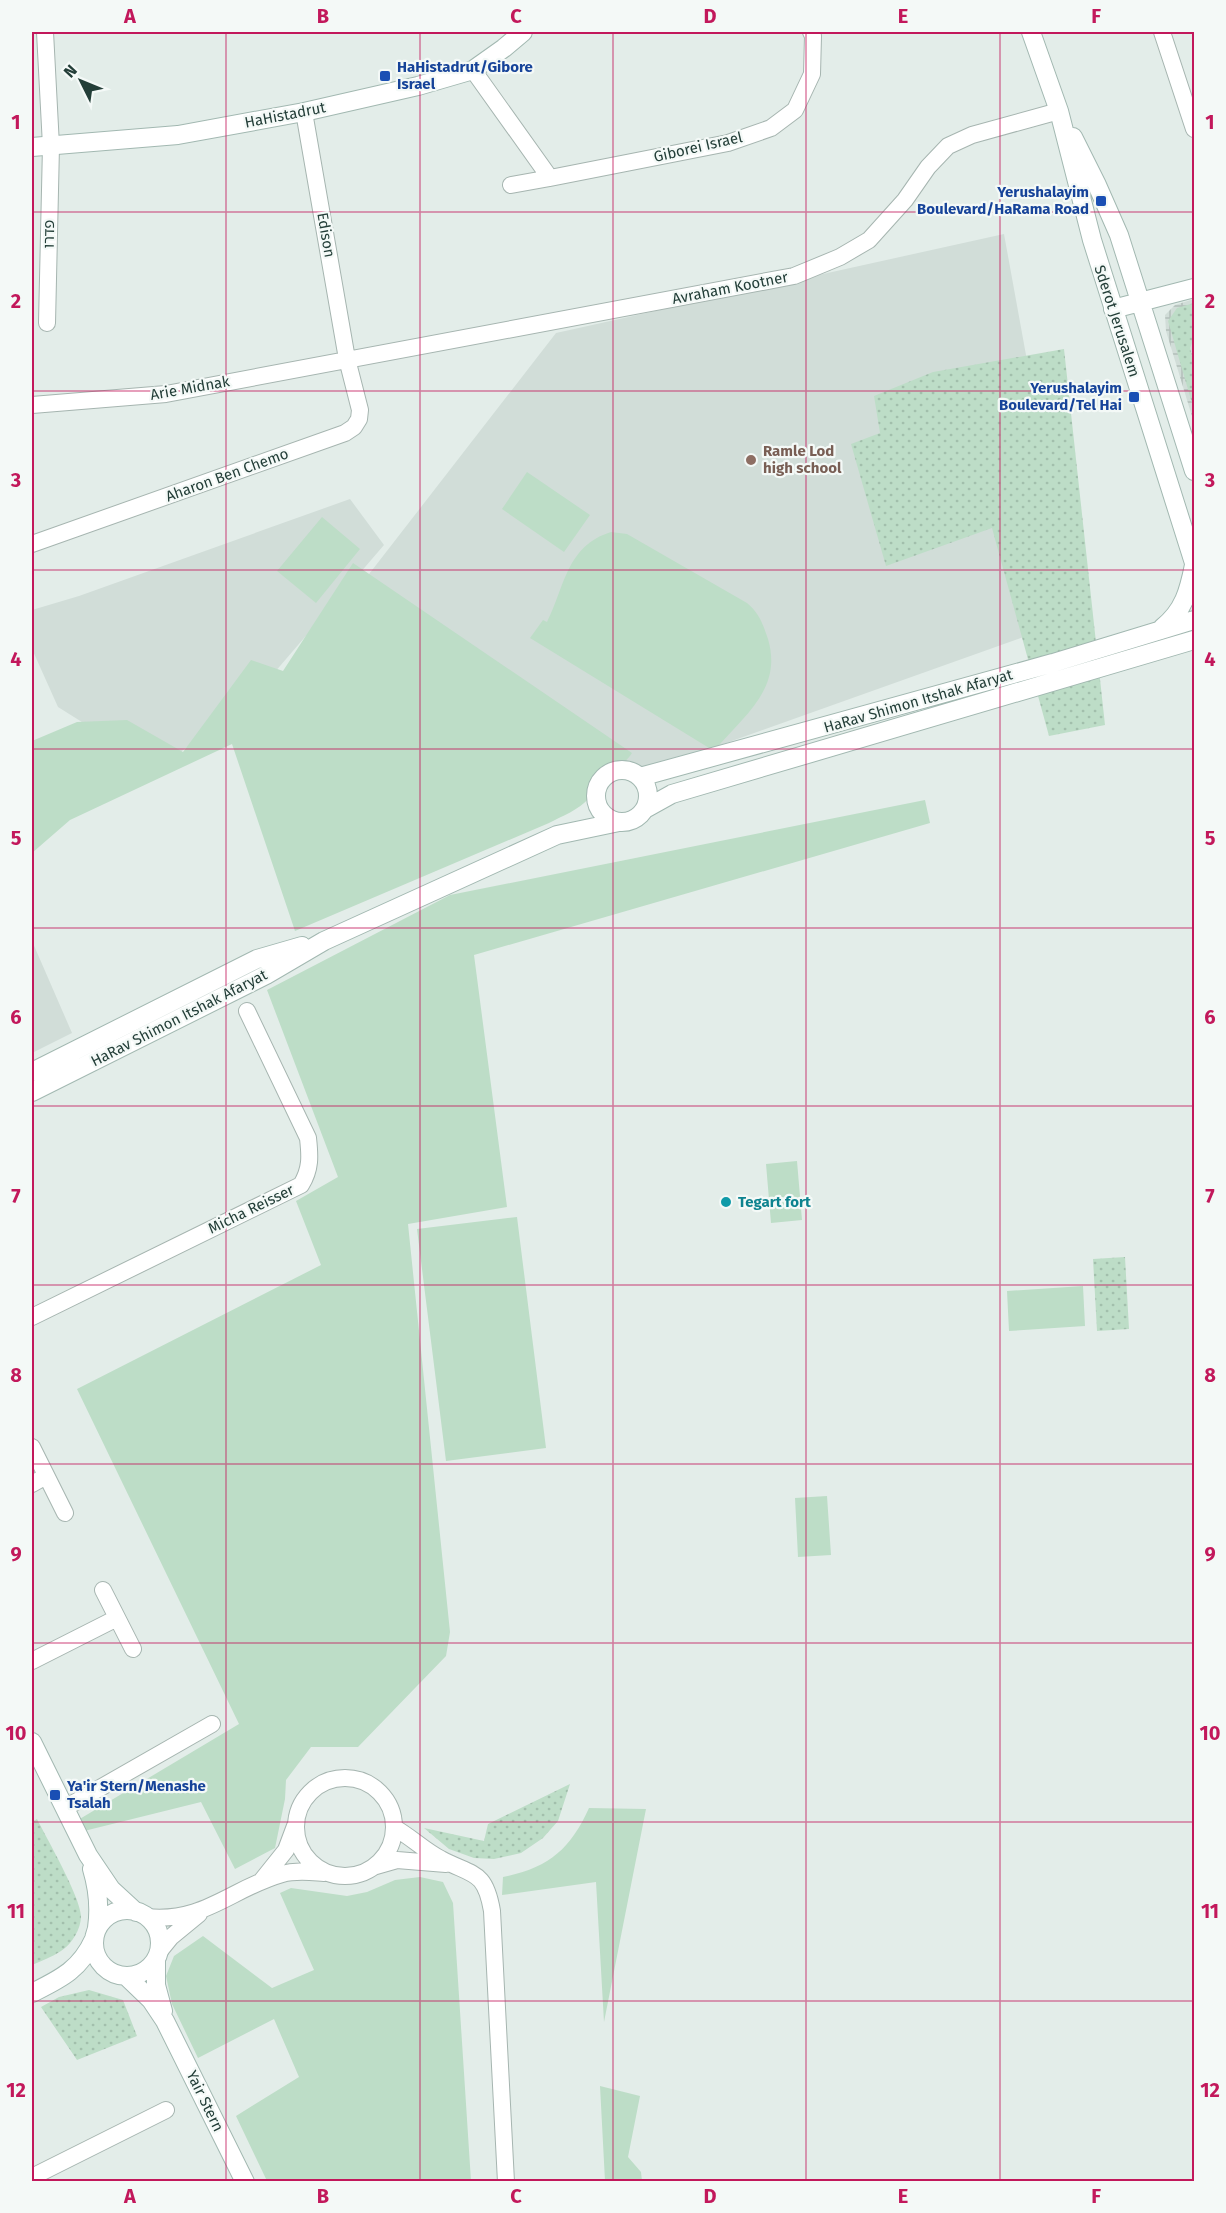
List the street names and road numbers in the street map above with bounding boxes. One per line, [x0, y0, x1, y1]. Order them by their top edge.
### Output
street label: HaHistadrut [243, 98, 328, 132]
street label: Giborei Israel [652, 128, 745, 166]
street label: Edison [313, 211, 339, 259]
street label: פדרו [40, 219, 58, 249]
street label: Sderot Jerusalem [1090, 263, 1144, 379]
street label: Avraham Kootner [671, 268, 790, 308]
street label: Arie Midnak [149, 372, 231, 404]
street label: Aharon Ben Chemo [163, 444, 291, 506]
street label: HaRav Shimon Itshak Afaryat [822, 665, 1015, 737]
street label: HaRav Shimon Itshak Afaryat [88, 965, 271, 1070]
street label: Micha Reisser [205, 1180, 297, 1237]
street label: Yair Stern [183, 2068, 227, 2134]

